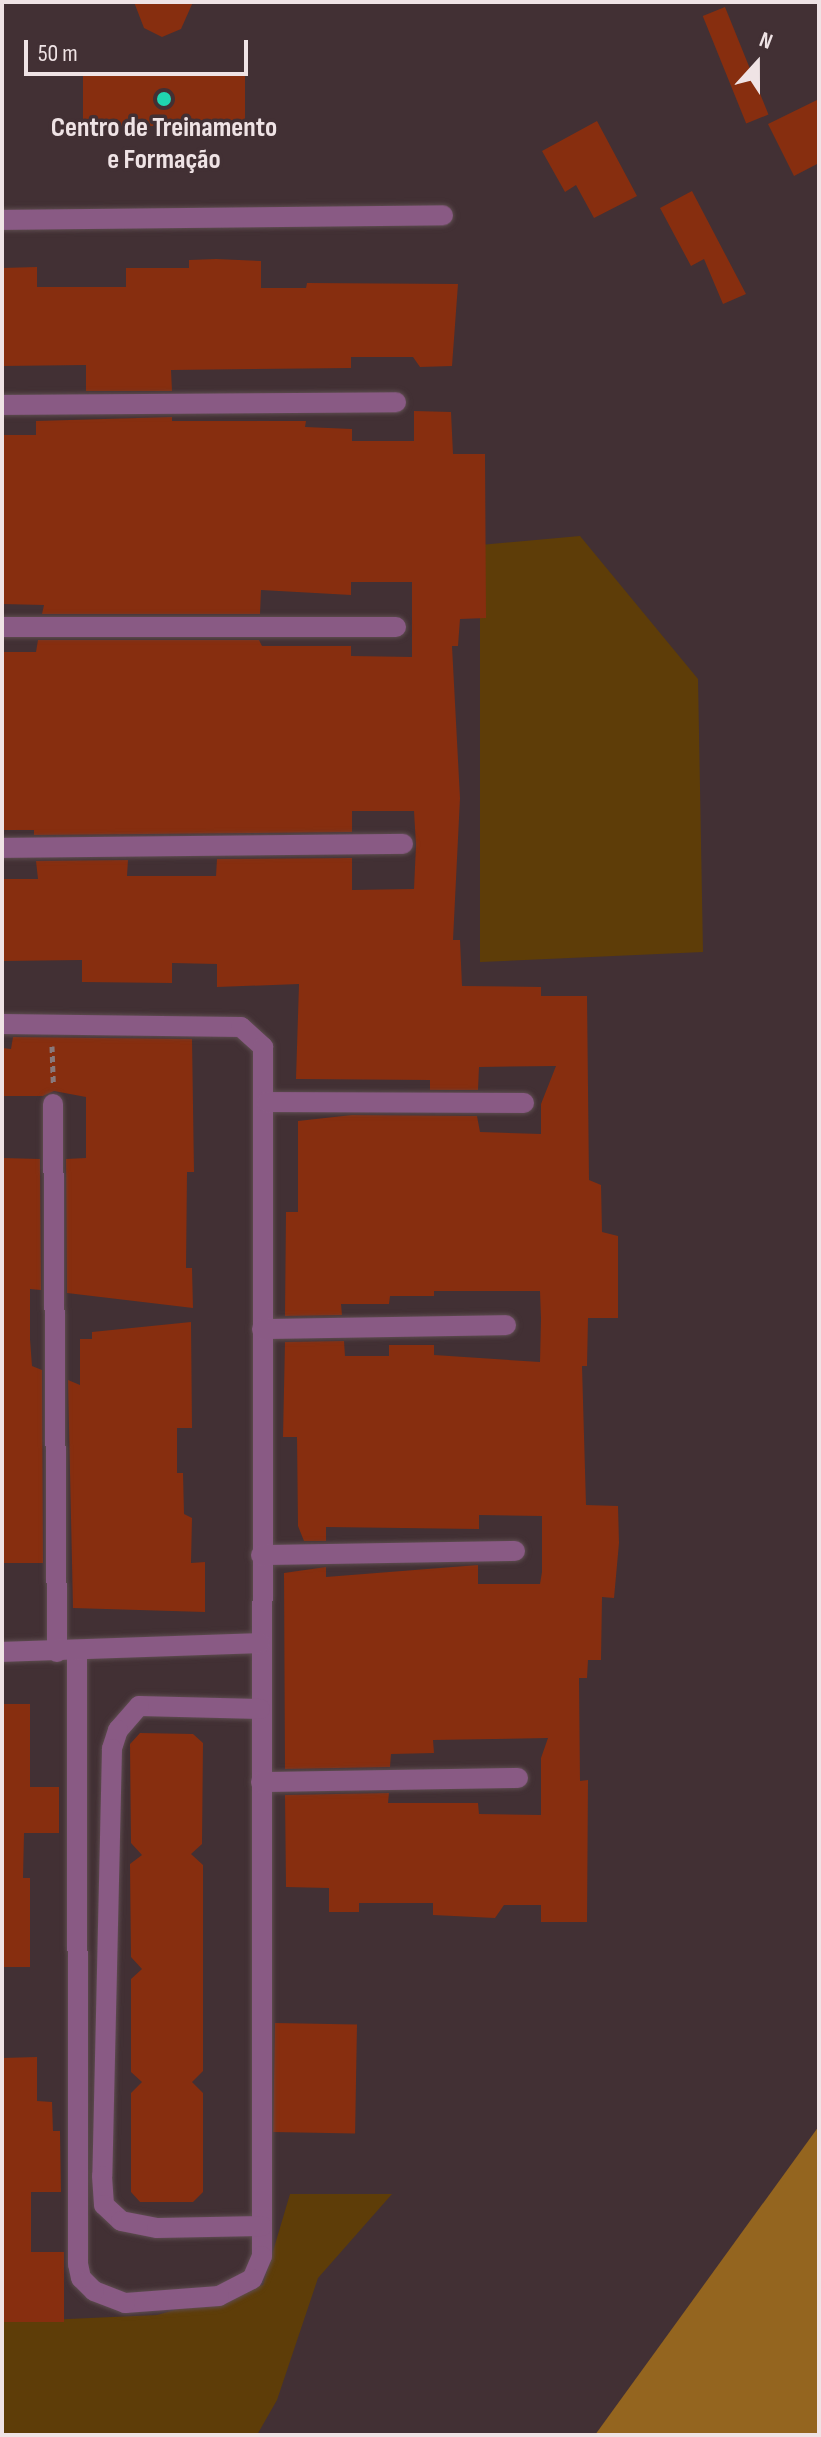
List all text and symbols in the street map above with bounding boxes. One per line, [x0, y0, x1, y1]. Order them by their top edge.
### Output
scale bar [28, 24, 252, 74]
north arrow [717, 24, 797, 104]
text: N [755, 26, 776, 56]
text: 50 m [38, 39, 78, 68]
marker: Centro de Treinamento e Formação [155, 90, 173, 108]
place label: Centro de Treinamento e Formação [51, 111, 277, 177]

